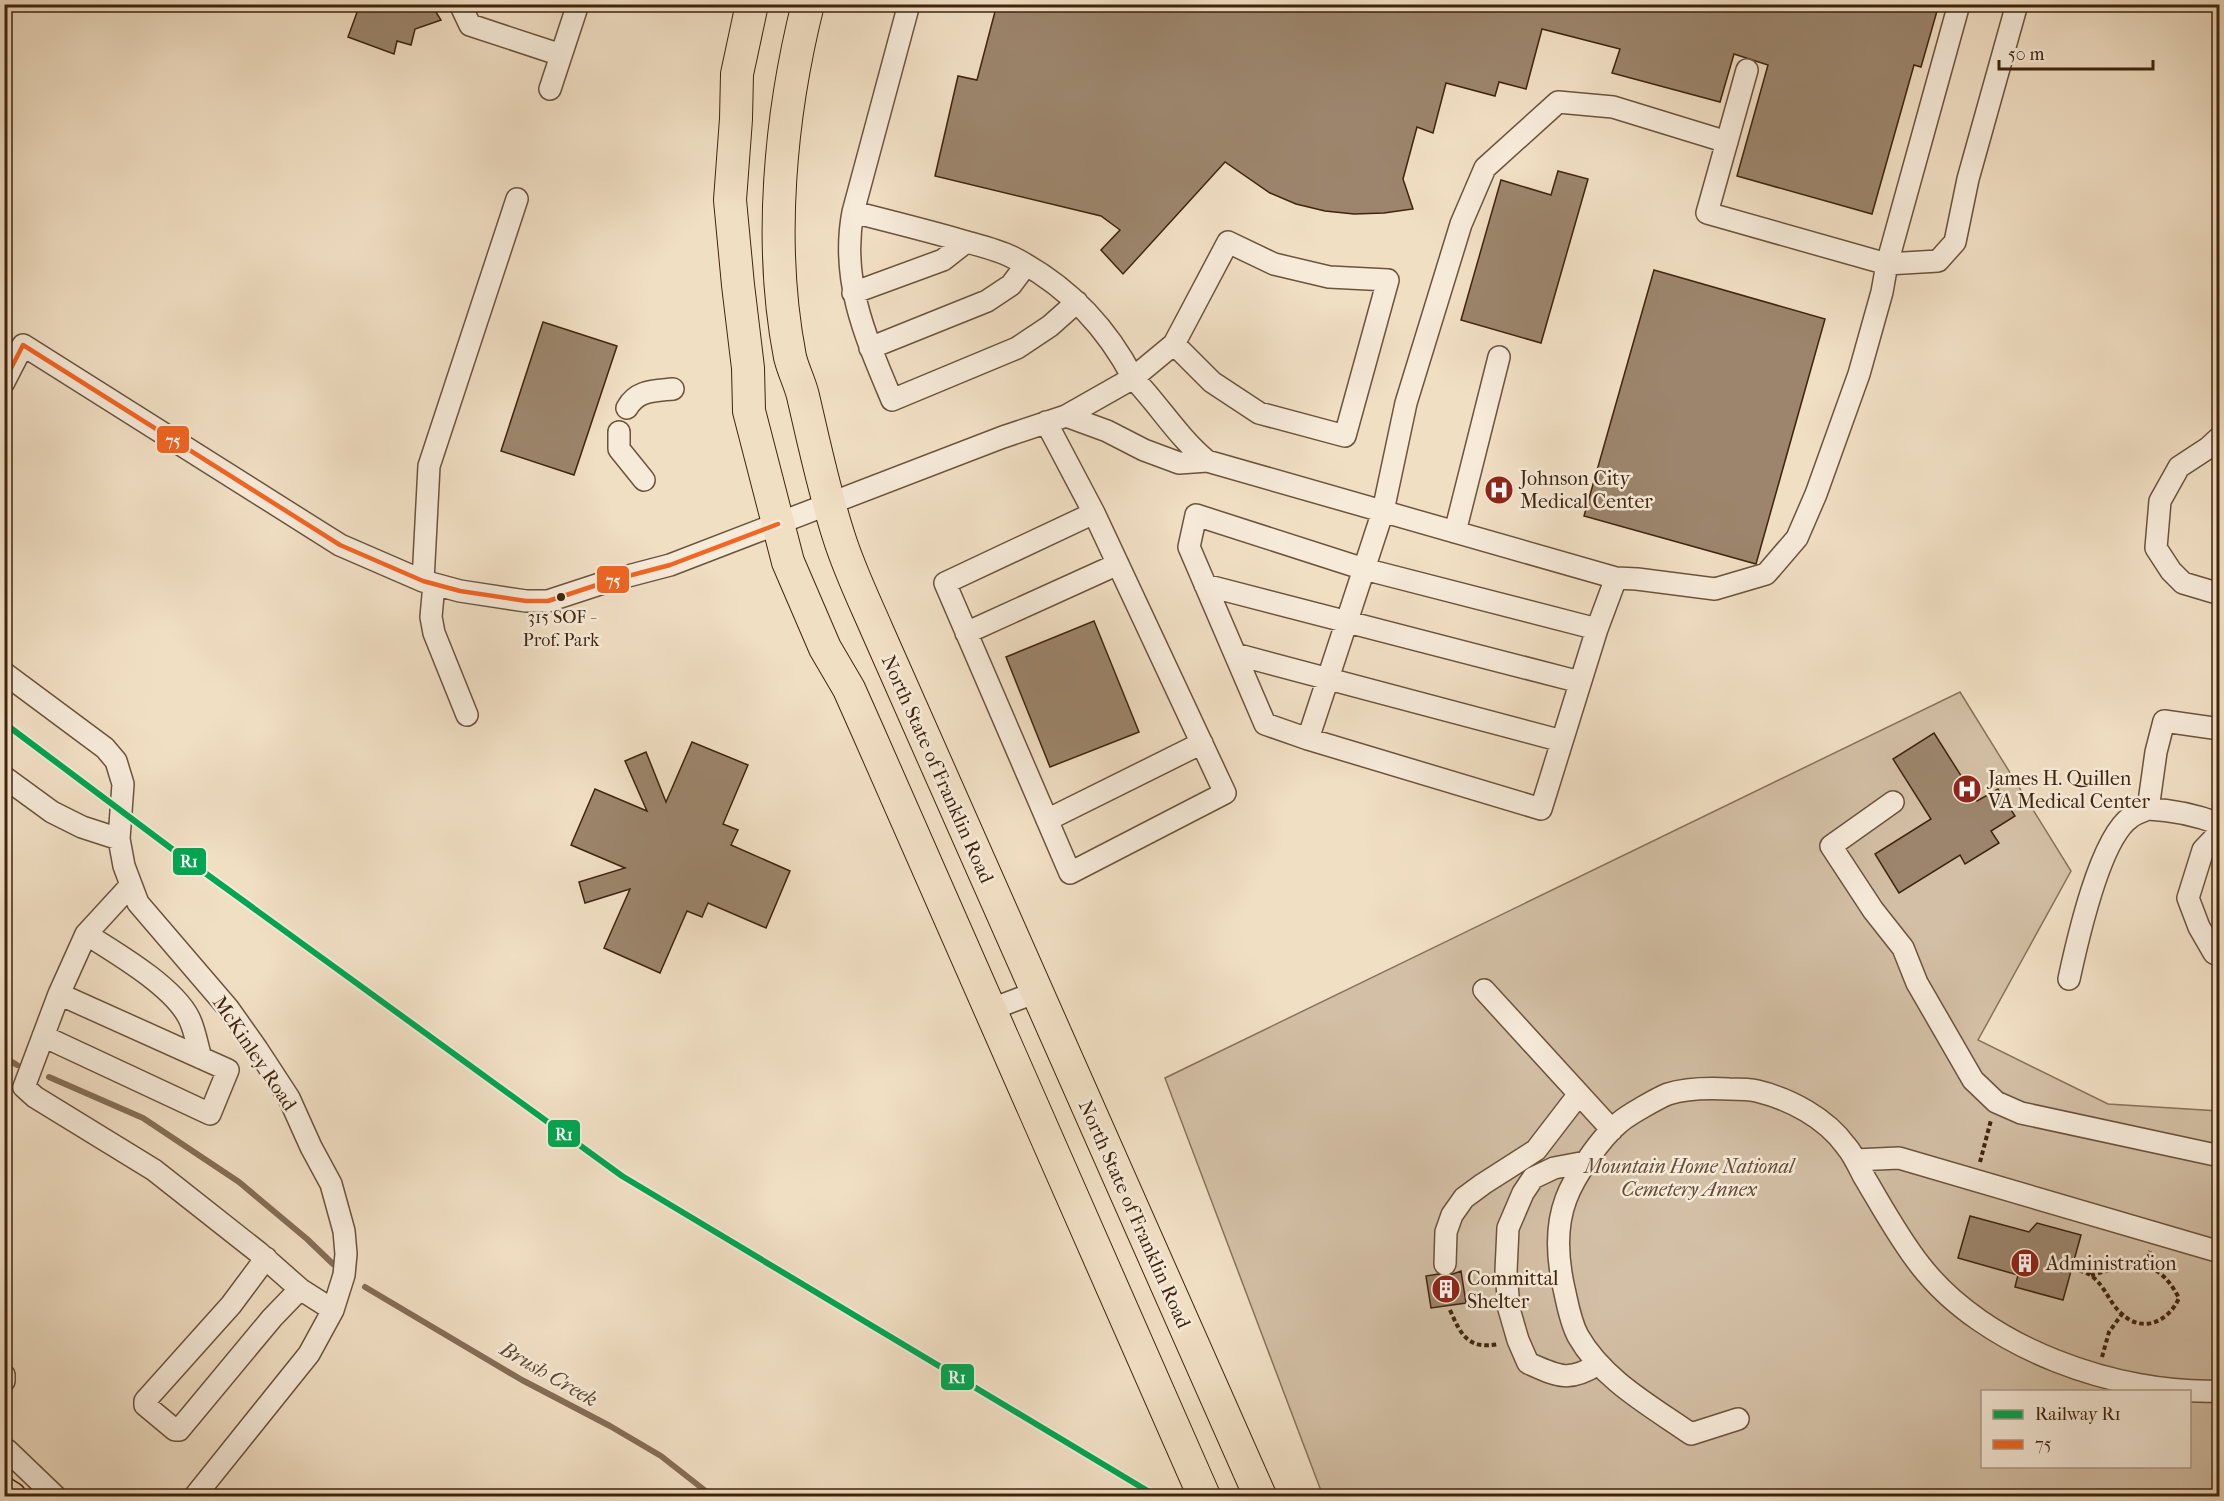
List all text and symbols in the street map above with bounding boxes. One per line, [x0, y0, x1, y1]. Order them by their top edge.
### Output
scale bar [1999, 33, 2154, 71]
text: 50 m [2008, 44, 2045, 65]
line badge: 75 [156, 425, 190, 454]
text: 75 [165, 431, 180, 450]
place label: Johnson City Medical Center [1518, 467, 1653, 513]
hospital icon: Johnson City Medical Center [1483, 474, 1515, 506]
line badge: 75 [596, 565, 630, 594]
text: 75 [605, 571, 620, 590]
marker: 315 SOF - Prof. Park [555, 591, 567, 603]
place label: 315 SOF - Prof. Park [523, 607, 600, 651]
street label: North State of Franklin Road [877, 652, 999, 888]
place label: James H. Quillen VA Medical Center [1986, 767, 2151, 813]
hospital icon: James H. Quillen VA Medical Center [1951, 773, 1983, 805]
line badge: R1 [172, 847, 207, 876]
text: R1 [180, 852, 198, 871]
street label: McKinley Road [208, 992, 302, 1116]
street label: North State of Franklin Road [1074, 1097, 1196, 1333]
line badge: R1 [547, 1119, 581, 1148]
text: R1 [555, 1125, 573, 1144]
park label: Mountain Home National Cemetery Annex [1582, 1155, 1796, 1201]
building icon: Administration [2009, 1247, 2041, 1279]
place label: Administration [2045, 1252, 2177, 1275]
place label: Committal Shelter [1467, 1267, 1559, 1313]
building icon: Committal Shelter [1430, 1273, 1462, 1305]
water label: Brush Creek [495, 1336, 602, 1411]
line badge: R1 [940, 1363, 975, 1391]
text: R1 [948, 1368, 966, 1387]
legend [1981, 1390, 2191, 1468]
text: Railway R1 [2035, 1404, 2121, 1425]
text: 75 [2035, 1434, 2052, 1455]

